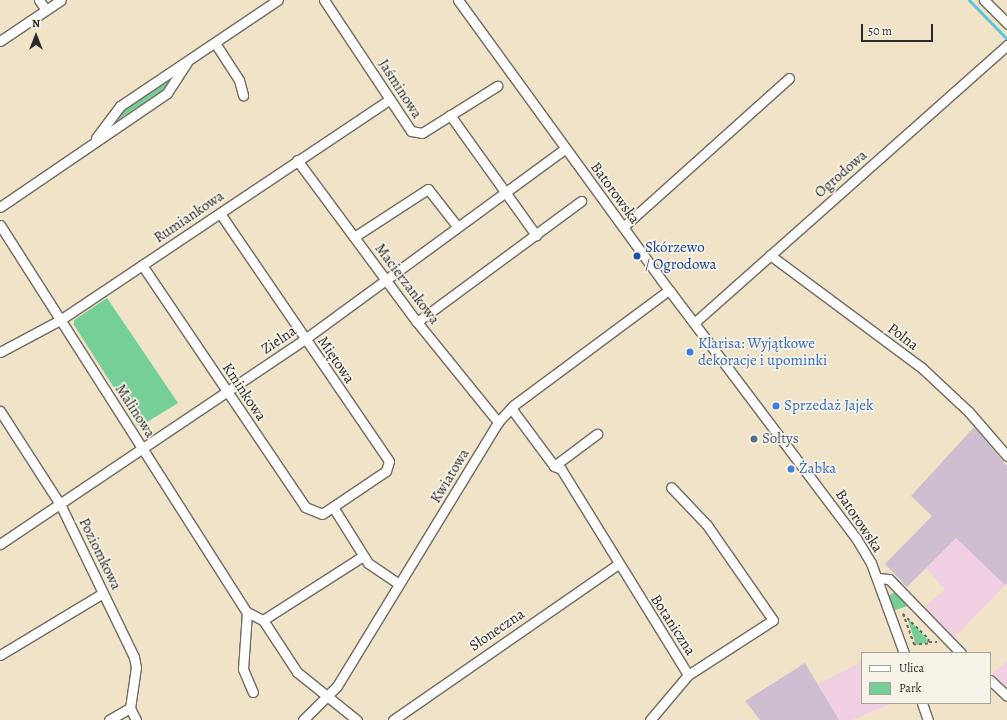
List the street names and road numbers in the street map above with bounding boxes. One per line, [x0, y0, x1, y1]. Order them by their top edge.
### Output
street label: Jaśminowa [374, 56, 426, 122]
street label: Ogrodowa [811, 146, 871, 202]
street label: Batorowska [587, 159, 643, 227]
street label: Rumiankowa [151, 187, 227, 247]
street label: Macierzankowa [371, 240, 443, 328]
street label: Polna [884, 320, 922, 354]
street label: Zielna [258, 322, 300, 358]
street label: Miętowa [314, 333, 358, 387]
street label: Kminkowa [218, 360, 270, 424]
street label: Malinowa [111, 381, 159, 441]
street label: Kwiatowa [427, 446, 473, 506]
street label: Batorowska [831, 486, 887, 556]
street label: Poziomkowa [75, 515, 125, 593]
street label: Botaniczna [647, 591, 699, 659]
street label: Słoneczna [466, 605, 528, 655]

